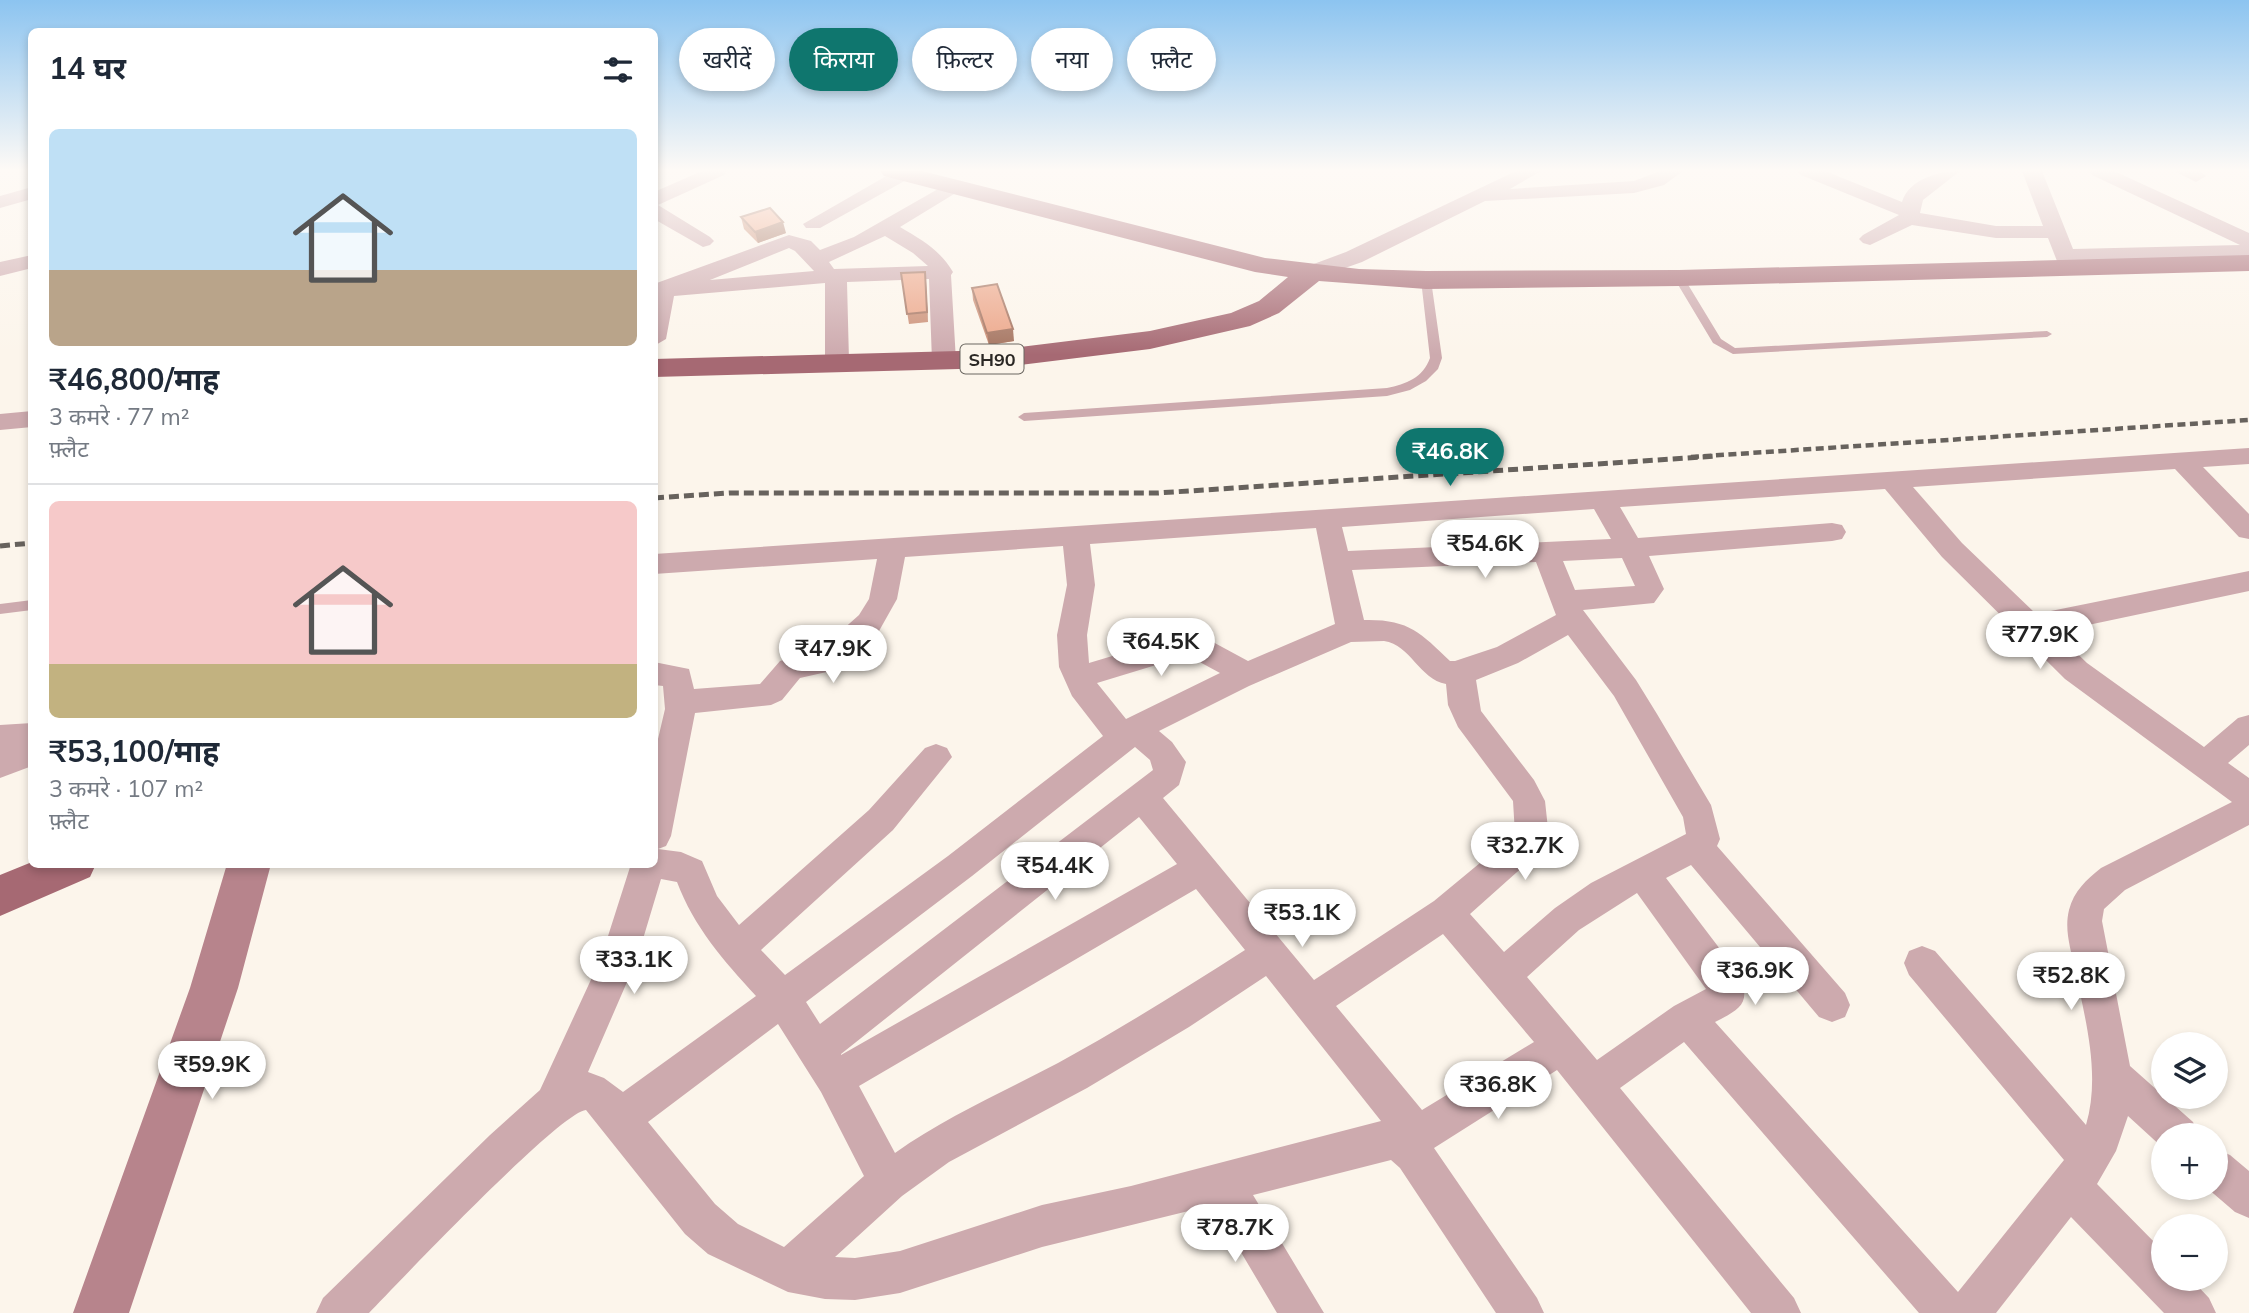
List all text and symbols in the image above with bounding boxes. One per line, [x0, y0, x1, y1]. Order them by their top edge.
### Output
chip: खरीदें [679, 28, 775, 91]
chip: किराया [789, 28, 898, 91]
chip: फ़िल्टर [912, 28, 1017, 91]
chip: नया [1031, 28, 1113, 91]
chip: फ़्लैट [1127, 28, 1216, 91]
text: 14 घर [49, 49, 126, 87]
icon: filters [599, 51, 637, 89]
icon: home [280, 175, 406, 301]
road number: SH90 [960, 344, 1024, 374]
text: ₹46,800/माह [49, 360, 219, 398]
text: 3 कमरे · 77 m² [49, 402, 189, 431]
pin: ₹46.8K [1393, 428, 1507, 488]
text: फ़्लैट [49, 434, 89, 463]
text: ₹46.8K [1412, 436, 1488, 465]
pin: ₹54.6K [1428, 520, 1542, 580]
text: ₹54.6K [1447, 528, 1523, 557]
icon: home [280, 547, 406, 673]
pin: ₹77.9K [1983, 612, 2097, 671]
pin: ₹64.5K [1104, 618, 1218, 678]
text: ₹77.9K [2002, 619, 2078, 648]
pin: ₹47.9K [776, 626, 890, 685]
text: ₹64.5K [1123, 626, 1199, 655]
text: ₹47.9K [795, 633, 871, 662]
text: ₹53,100/माह [49, 732, 219, 770]
text: 3 कमरे · 107 m² [49, 774, 203, 803]
text: फ़्लैट [49, 806, 89, 835]
pin: ₹32.7K [1468, 822, 1582, 882]
text: ₹32.7K [1487, 830, 1563, 859]
pin: ₹54.4K [998, 842, 1112, 902]
text: ₹54.4K [1017, 850, 1093, 879]
pin: ₹53.1K [1245, 890, 1359, 949]
text: ₹53.1K [1264, 897, 1340, 926]
pin: ₹33.1K [577, 936, 691, 996]
text: ₹33.1K [596, 944, 672, 973]
pin: ₹36.9K [1698, 948, 1812, 1007]
pin: ₹52.8K [2014, 953, 2128, 1012]
text: ₹36.9K [1717, 955, 1793, 984]
text: ₹52.8K [2033, 960, 2109, 989]
map controls [2151, 1032, 2228, 1291]
button: layers [2151, 1032, 2228, 1109]
pin: ₹59.9K [155, 1042, 269, 1101]
text: ₹59.9K [174, 1049, 250, 1078]
pin: ₹36.8K [1441, 1062, 1555, 1121]
text: ₹36.8K [1460, 1069, 1536, 1098]
button: + [2151, 1123, 2228, 1200]
pin: ₹78.7K [1178, 1204, 1292, 1264]
text: ₹78.7K [1197, 1212, 1273, 1241]
button: − [2151, 1214, 2228, 1291]

